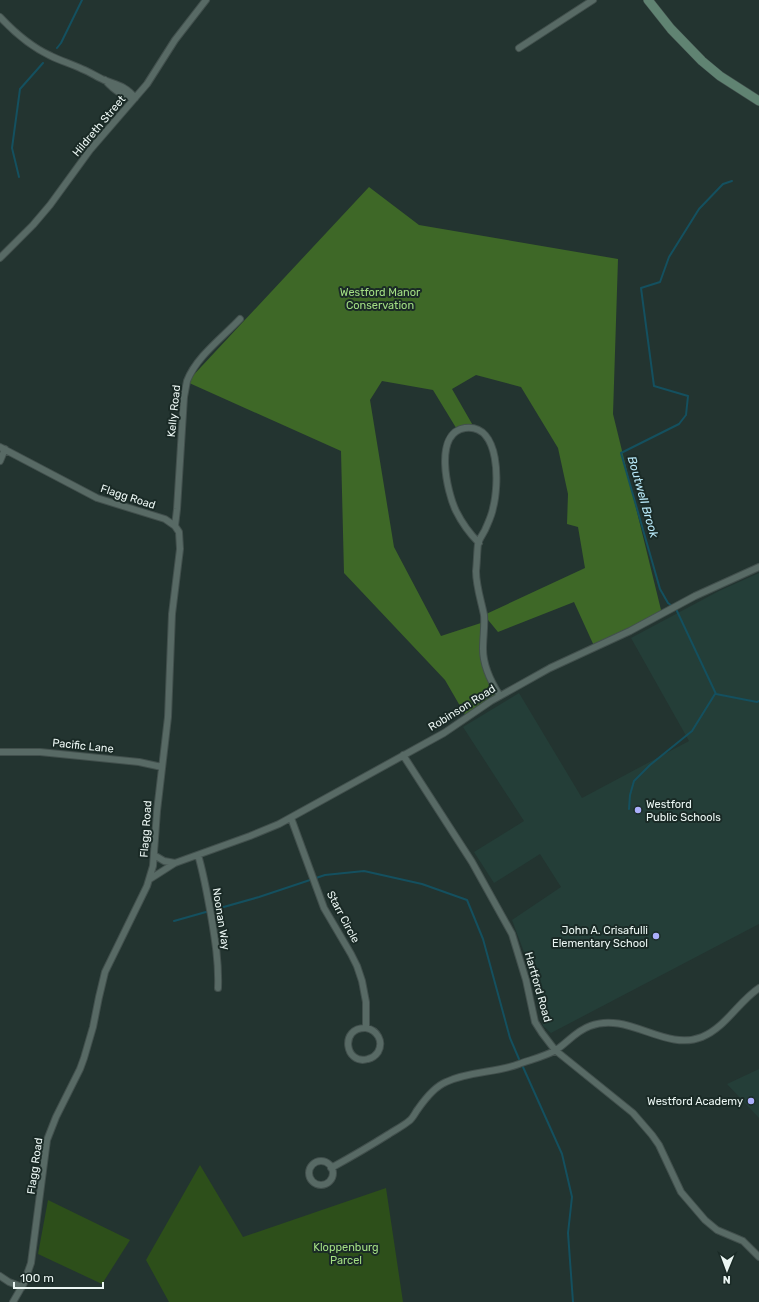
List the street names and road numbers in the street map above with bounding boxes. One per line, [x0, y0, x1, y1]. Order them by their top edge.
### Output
street label: Hildreth Street [70, 92, 129, 159]
street label: Kelly Road [165, 384, 183, 438]
street label: Flagg Road [99, 482, 157, 512]
street label: Robinson Road [426, 682, 498, 734]
street label: Pacific Lane [52, 736, 114, 756]
street label: Flagg Road [138, 800, 154, 858]
street label: Noonan Way [210, 887, 232, 951]
street label: Starr Circle [324, 889, 362, 945]
street label: Hartford Road [522, 950, 554, 1024]
street label: Flagg Road [25, 1137, 45, 1195]

